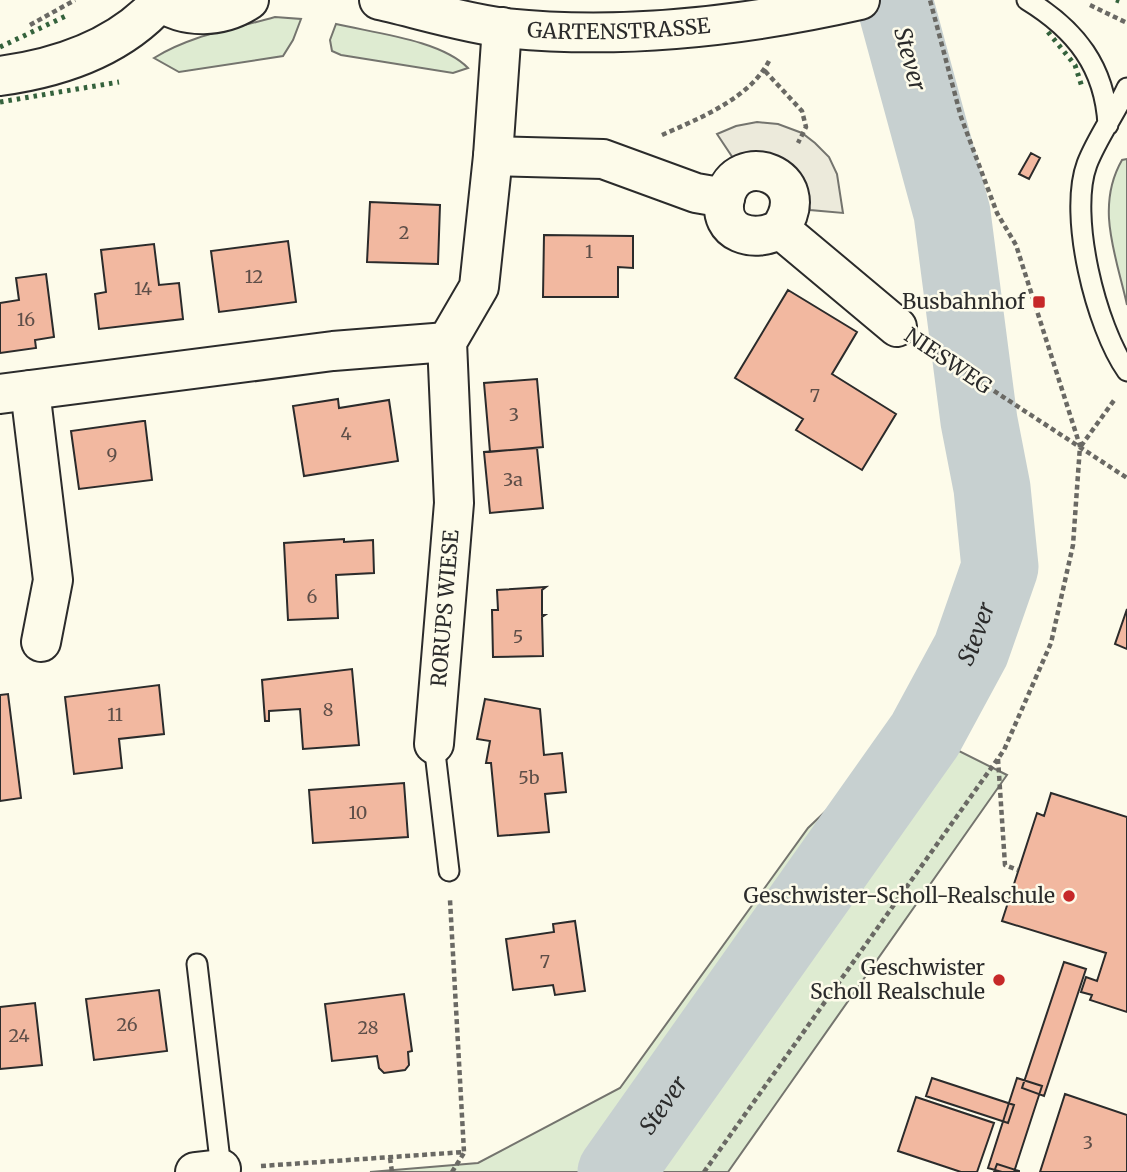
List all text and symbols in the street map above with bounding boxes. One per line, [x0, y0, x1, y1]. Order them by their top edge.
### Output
street label: GARTENSTRASSE [526, 12, 712, 45]
water label: Stever [888, 24, 933, 94]
house number: 2 [399, 221, 409, 244]
house number: 1 [585, 240, 593, 263]
house number: 12 [245, 265, 263, 288]
house number: 14 [134, 277, 152, 300]
place label: Busbahnhof [902, 288, 1026, 315]
marker: Busbahnhof [1031, 294, 1047, 310]
house number: 16 [17, 308, 35, 331]
street label: NIESWEG [899, 321, 997, 400]
house number: 7 [810, 384, 820, 407]
house number: 3 [509, 403, 519, 426]
house number: 4 [340, 422, 352, 445]
house number: 9 [107, 443, 117, 466]
house number: 3a [503, 468, 523, 491]
street label: RORUPS WIESE [425, 528, 465, 688]
house number: 6 [307, 585, 318, 608]
water label: Stever [951, 598, 1001, 670]
house number: 5 [513, 625, 523, 648]
house number: 8 [323, 698, 333, 721]
house number: 11 [107, 703, 123, 726]
house number: 5b [518, 766, 540, 789]
house number: 10 [349, 801, 367, 824]
place label: Geschwister-Scholl-Realschule [744, 882, 1055, 909]
marker: Geschwister-Scholl-Realschule [1061, 888, 1077, 904]
house number: 7 [540, 950, 550, 973]
place label: Geschwister Scholl Realschule [810, 954, 985, 1005]
marker: Geschwister Scholl Realschule [991, 972, 1007, 988]
house number: 26 [116, 1013, 138, 1036]
house number: 28 [357, 1016, 379, 1039]
house number: 24 [8, 1024, 30, 1047]
water label: Stever [632, 1069, 694, 1139]
house number: 3 [1083, 1131, 1093, 1154]

